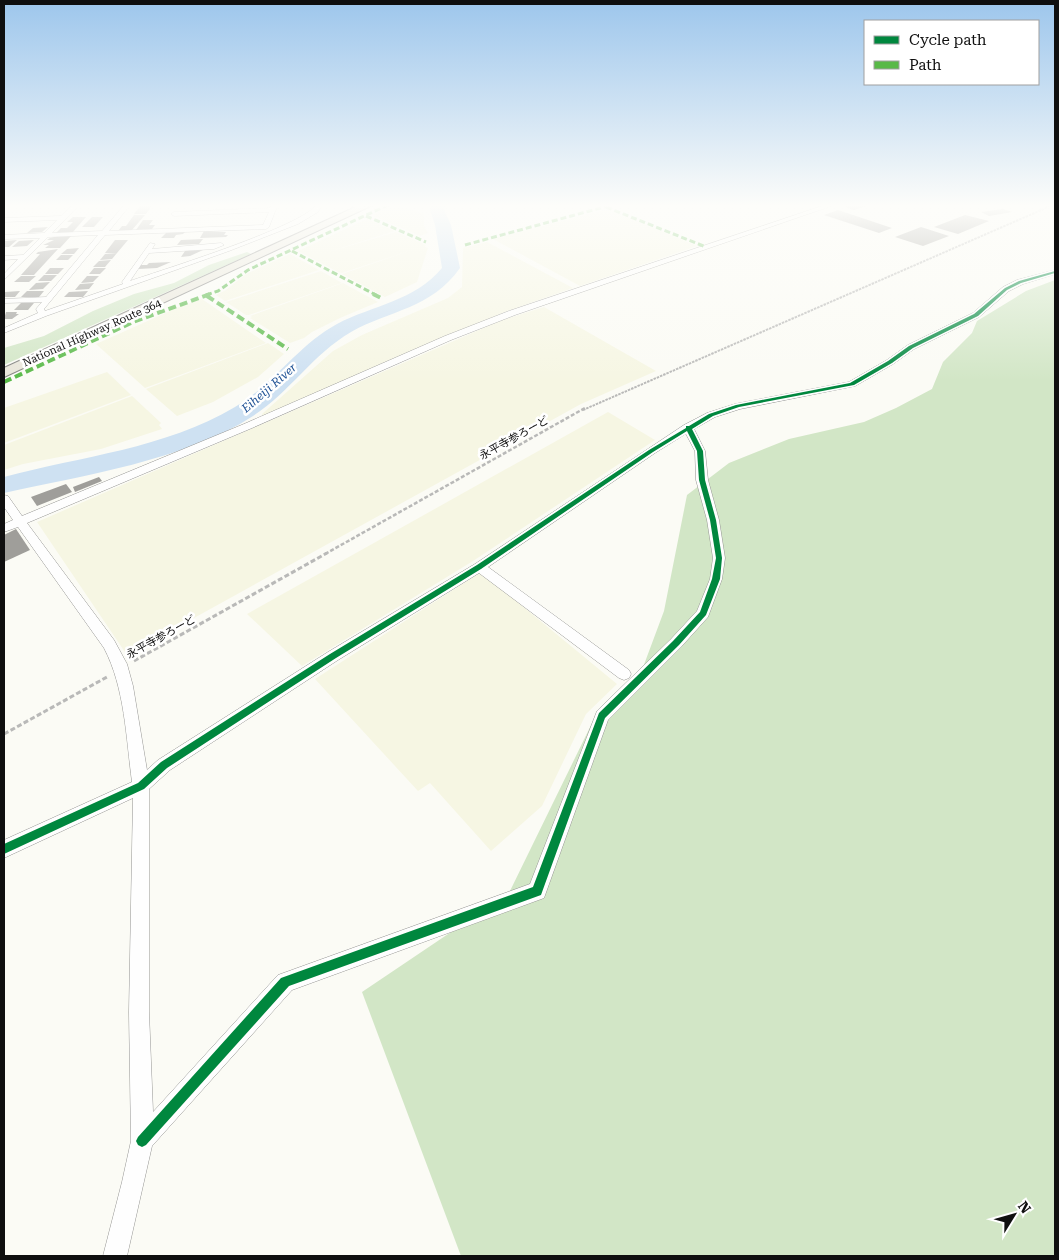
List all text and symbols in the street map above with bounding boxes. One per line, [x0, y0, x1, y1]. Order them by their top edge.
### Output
legend [864, 20, 1039, 85]
text: Cycle path [909, 31, 987, 49]
text: Path [909, 56, 942, 74]
street label: National Highway Route 364 [21, 296, 164, 370]
water label: Eiheiji River [238, 360, 299, 416]
street label: 永平寺参ろーど [477, 414, 551, 462]
street label: 永平寺参ろーど [124, 613, 198, 661]
north arrow [989, 1190, 1039, 1240]
text: N [1015, 1198, 1034, 1216]

